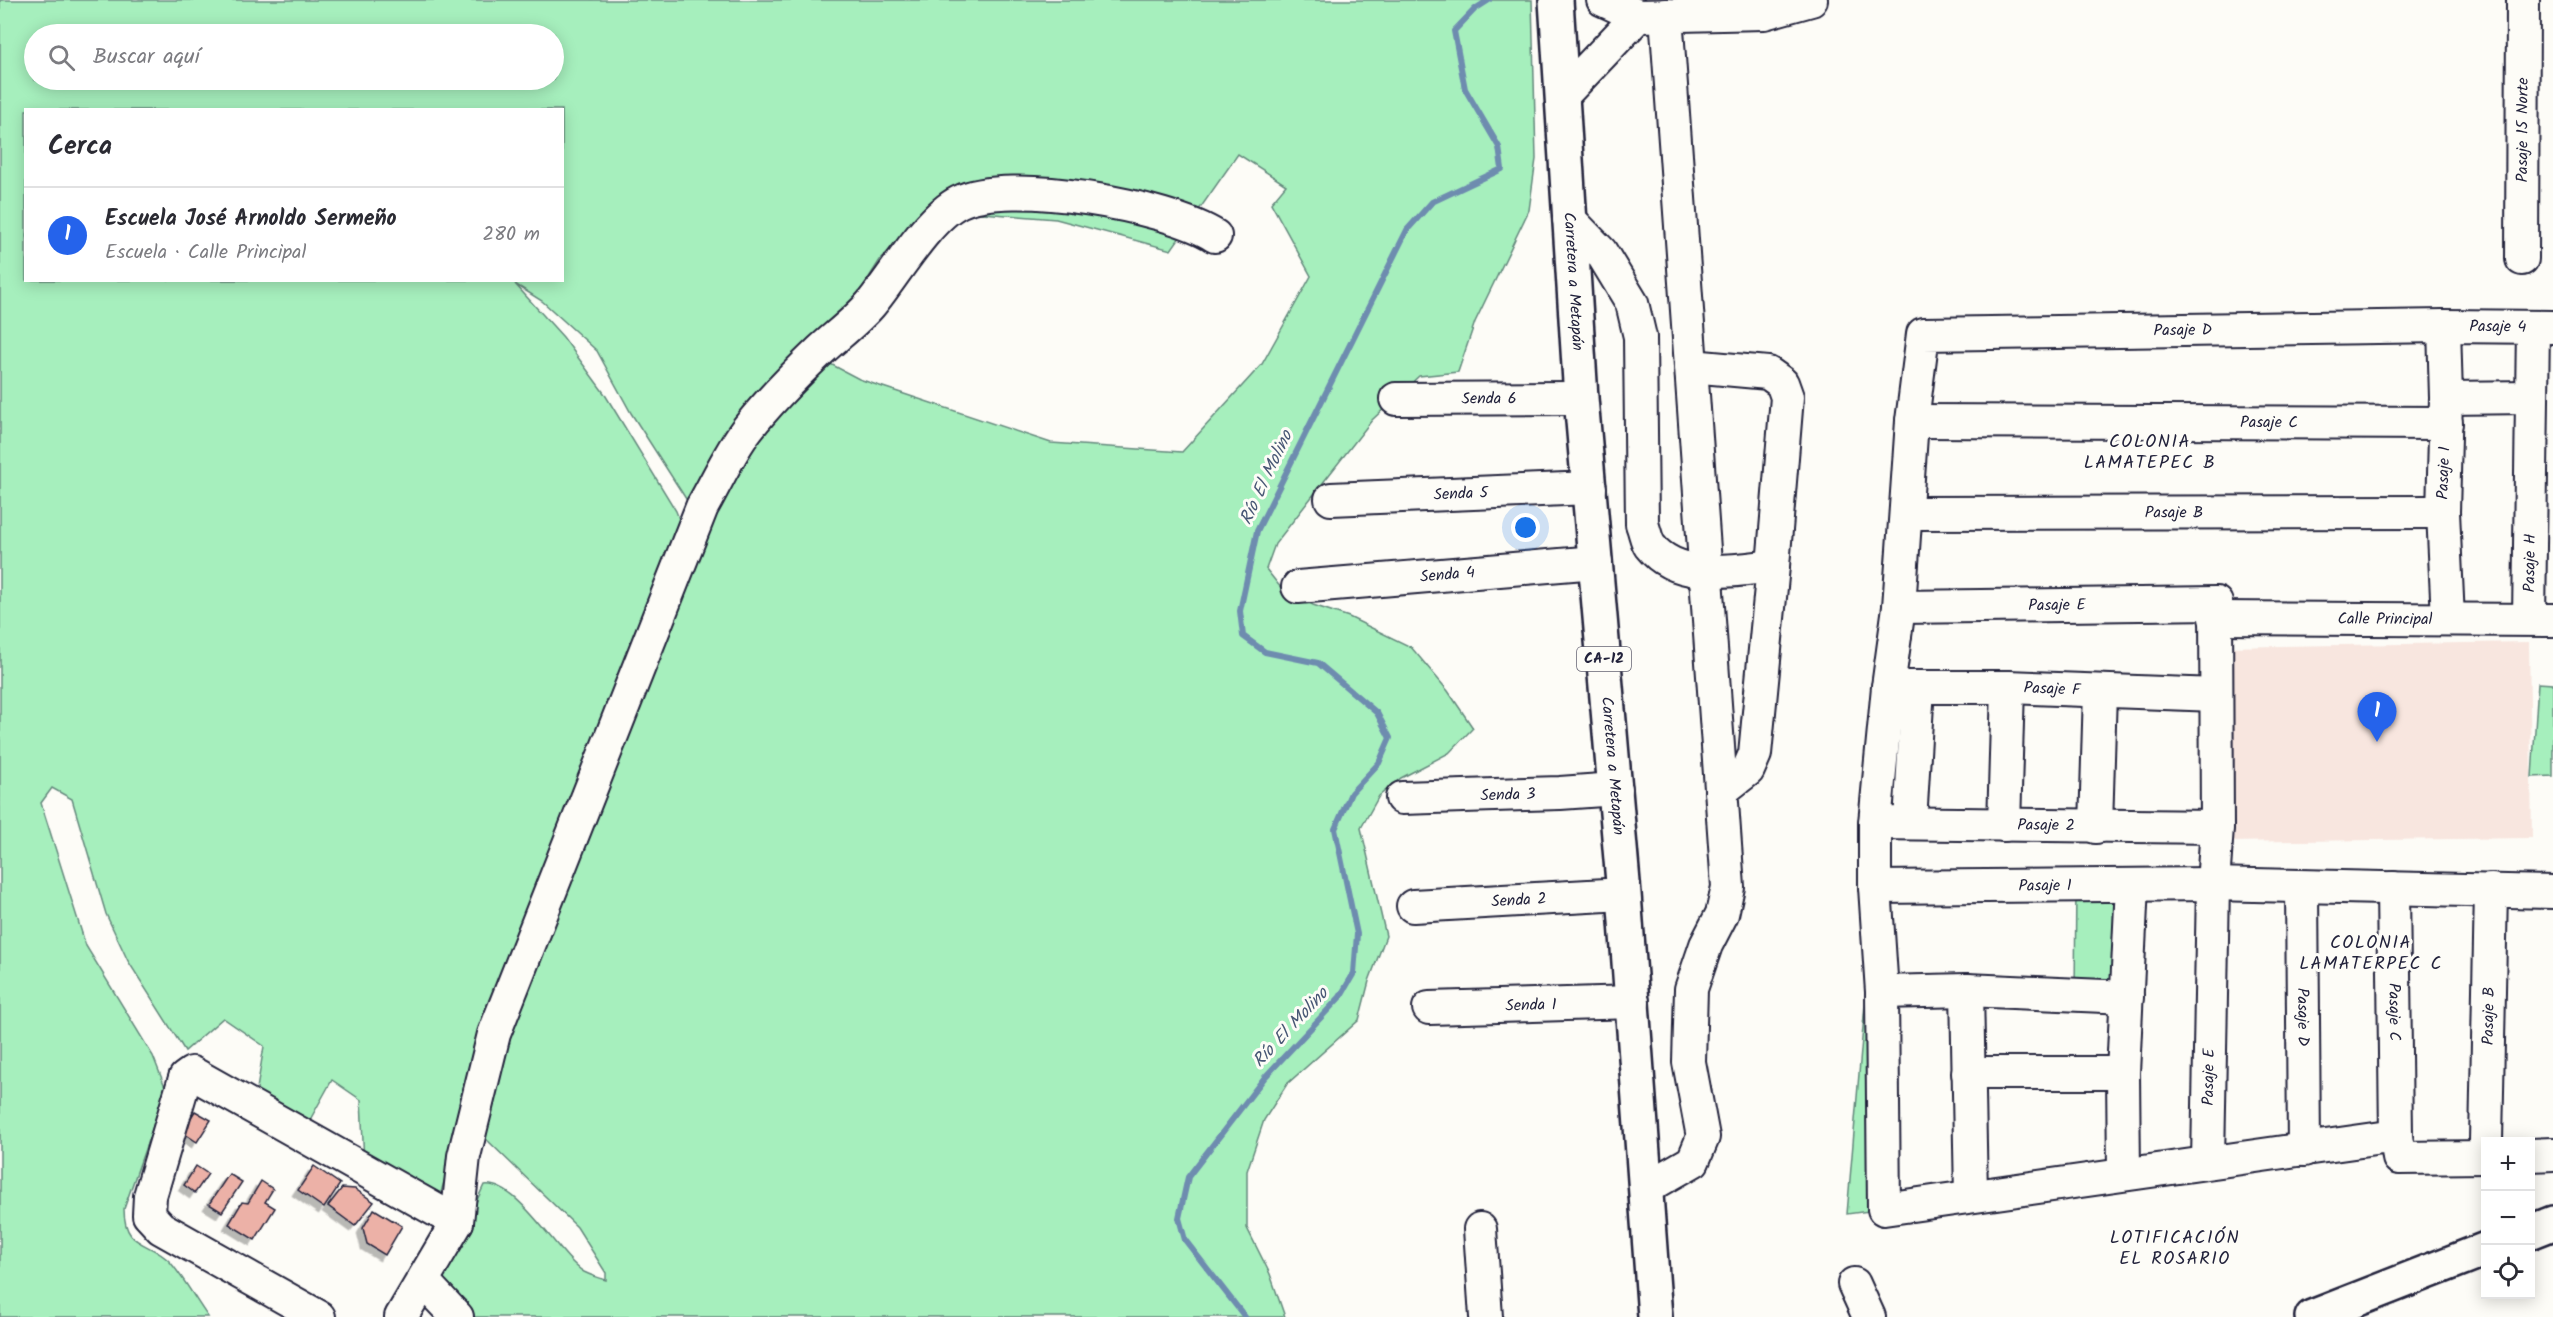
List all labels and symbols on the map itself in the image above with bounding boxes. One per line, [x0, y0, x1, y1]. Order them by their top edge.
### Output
street label: Pasaje 15 Norte [2510, 77, 2535, 183]
street label: Carretera a Metapán [1557, 211, 1591, 351]
street label: Pasaje 4 [2469, 314, 2527, 339]
street label: Pasaje D [2153, 317, 2212, 343]
street label: Senda 6 [1461, 386, 1517, 411]
street label: Pasaje C [2240, 410, 2298, 435]
water label: Río El Molino [1232, 424, 1302, 530]
district label: COLONIA LAMATEPEC B [2084, 428, 2216, 478]
street label: Pasaje 1 [2431, 446, 2457, 500]
street label: Senda 5 [1433, 480, 1490, 507]
street label: Pasaje B [2145, 500, 2203, 525]
your location [1511, 513, 1540, 542]
street label: Pasaje H [2517, 533, 2543, 593]
street label: Senda 4 [1419, 560, 1476, 589]
street label: Pasaje E [2028, 592, 2087, 618]
street label: Calle Principal [2337, 606, 2433, 632]
road number: CA-12 [1577, 647, 1631, 671]
street label: Pasaje F [2023, 675, 2082, 702]
pin: 1 [2358, 692, 2396, 742]
street label: Carretera a Metapán [1594, 696, 1631, 836]
street label: Senda 3 [1480, 781, 1536, 808]
street label: Pasaje 2 [2017, 812, 2075, 838]
street label: Pasaje 1 [2018, 873, 2072, 898]
street label: Senda 2 [1490, 886, 1547, 914]
district label: COLONIA LAMATERPEC C [2299, 929, 2443, 979]
water label: Río El Molino [1246, 980, 1337, 1075]
street label: Pasaje C [2382, 983, 2407, 1041]
street label: Pasaje B [2475, 987, 2502, 1046]
street label: Pasaje D [2290, 988, 2316, 1046]
street label: Senda 1 [1505, 992, 1557, 1018]
street label: Pasaje E [2196, 1047, 2222, 1106]
district label: LOTIFICACIÓN EL ROSARIO [2110, 1224, 2240, 1274]

